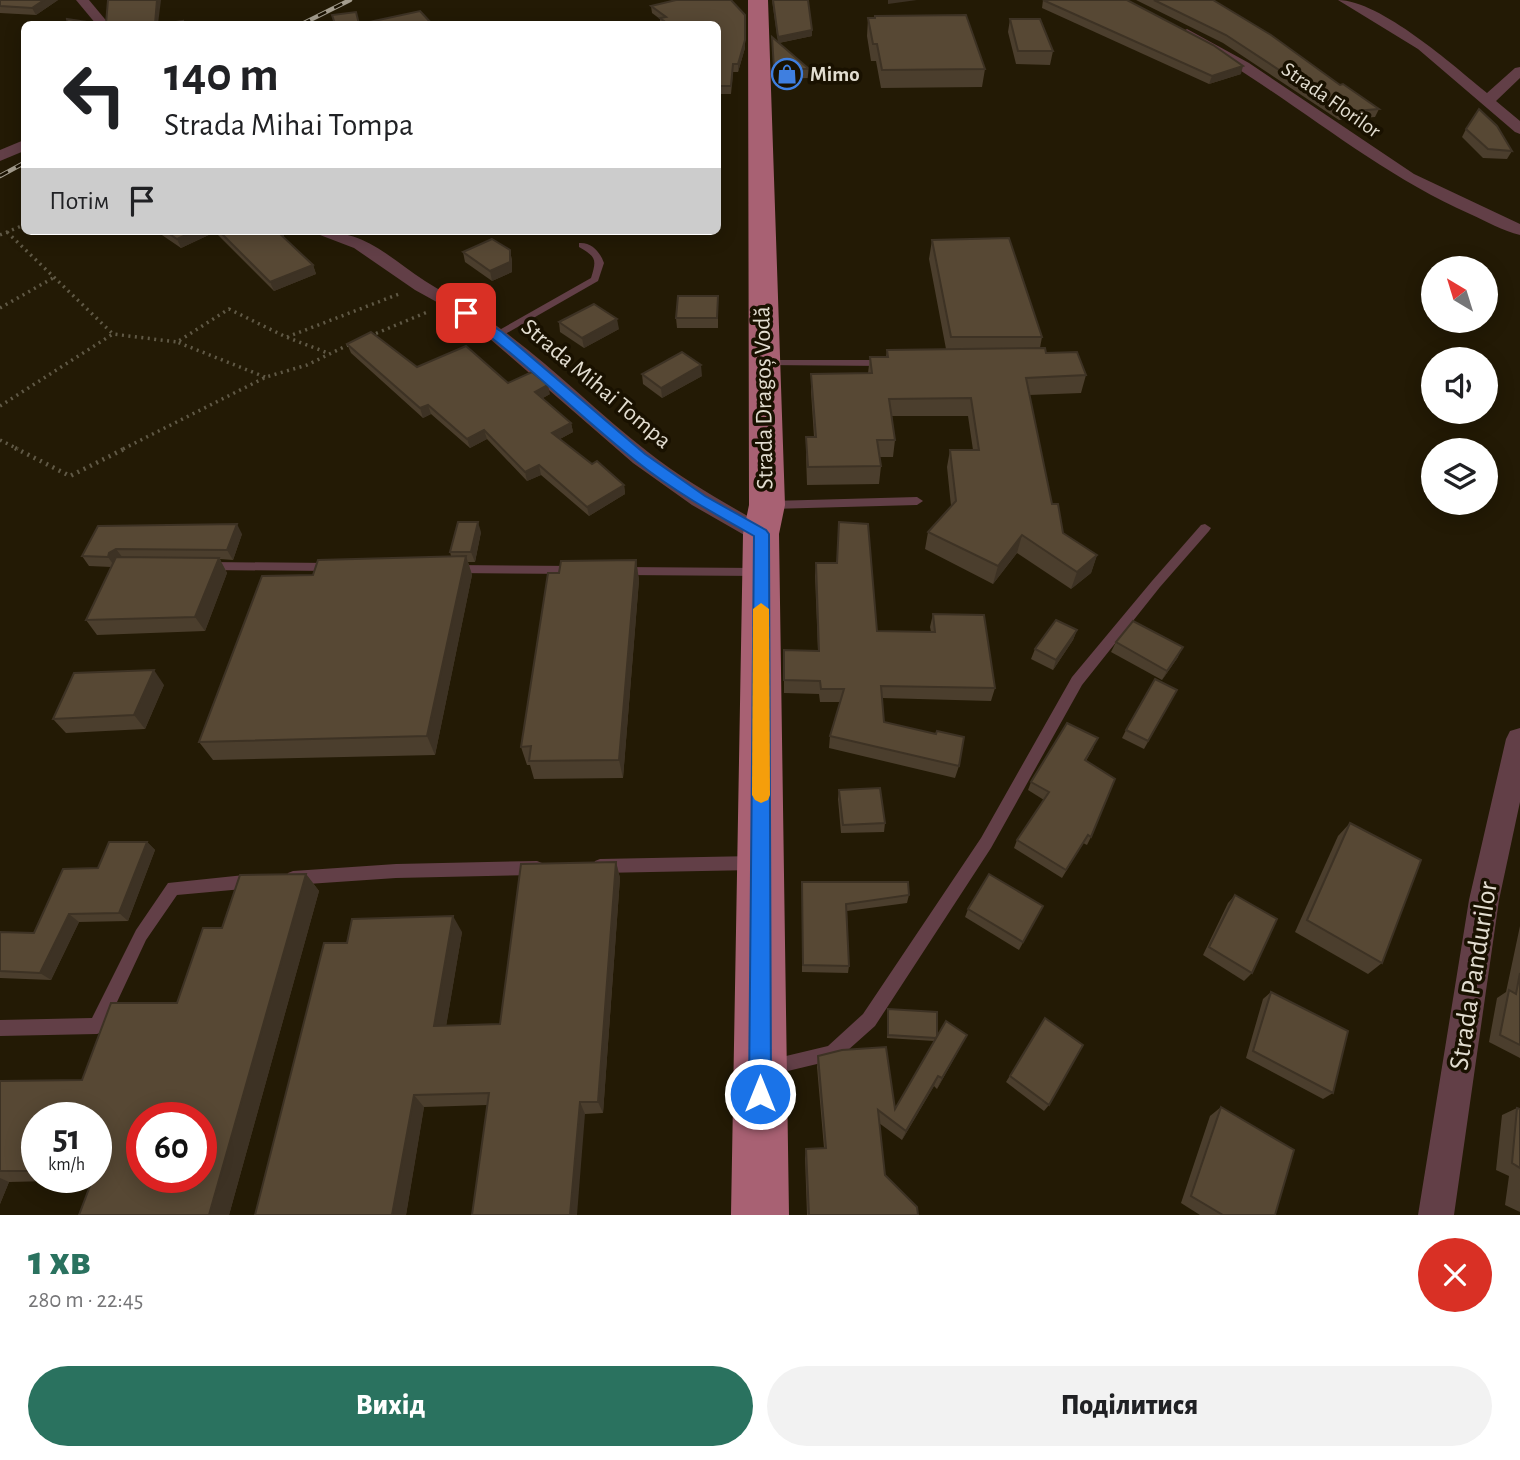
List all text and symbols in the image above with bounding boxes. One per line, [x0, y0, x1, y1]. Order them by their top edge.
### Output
icon: left [49, 49, 140, 140]
text: 140 m [164, 51, 279, 100]
shop icon: Mimo [770, 57, 804, 91]
street label: Strada Florilor [1278, 58, 1384, 142]
place label: Mimo [810, 64, 860, 85]
text: Strada Mihai Tompa [164, 109, 414, 141]
icon: arrive [123, 182, 161, 220]
text: Потім [49, 188, 109, 214]
north arrow [1421, 256, 1498, 332]
map controls [1421, 256, 1498, 515]
pin [436, 283, 496, 343]
icon: arrive [447, 294, 485, 332]
street label: Strada Dragoș Vodă [750, 306, 779, 490]
street label: Strada Mihai Tompa [517, 315, 675, 453]
button: sound [1421, 347, 1498, 424]
button: layers [1421, 438, 1498, 515]
street label: Strada Pandurilor [1445, 880, 1503, 1072]
position arrow [723, 1057, 797, 1131]
speed limit sign: 60 [126, 1102, 217, 1193]
text: 51 [53, 1121, 80, 1156]
text: km/h [48, 1156, 85, 1174]
button: close [1418, 1238, 1492, 1312]
text: 1 хв [28, 1240, 91, 1282]
text: 280 m · 22:45 [28, 1289, 143, 1312]
button: Вихід [28, 1366, 753, 1446]
button: Поділитися [767, 1366, 1492, 1446]

